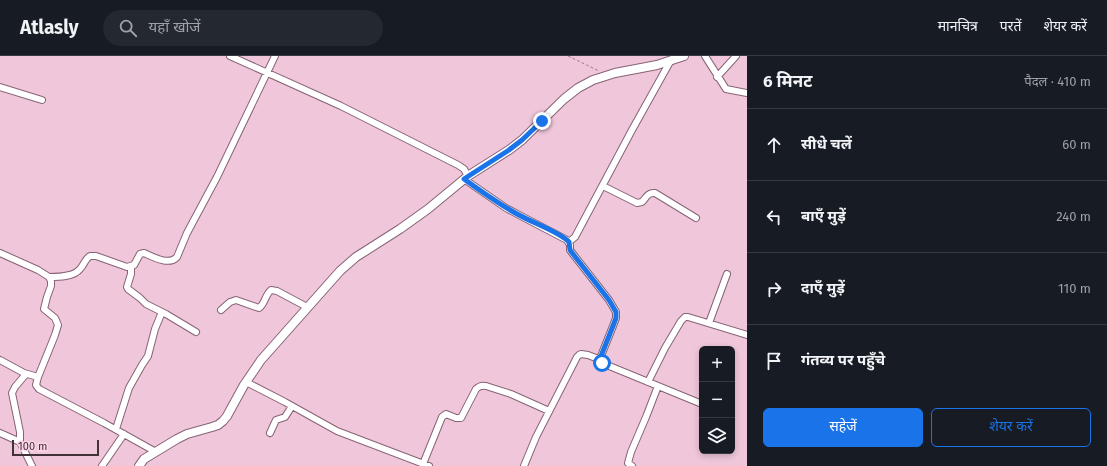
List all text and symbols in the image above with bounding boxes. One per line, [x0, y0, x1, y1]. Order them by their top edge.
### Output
search box [103, 10, 383, 46]
text: Atlasly [20, 16, 79, 39]
icon: search [117, 17, 139, 39]
text: यहाँ खोजें [149, 18, 200, 36]
text: मानचित्र [938, 18, 978, 35]
text: परतें [1000, 18, 1021, 35]
text: शेयर करें [1043, 18, 1087, 35]
text: 6 मिनट [763, 71, 812, 92]
text: पैदल · 410 m [1024, 74, 1091, 89]
route end [533, 112, 551, 130]
icon: ahead [763, 134, 785, 156]
text: सीधे चलें [801, 135, 852, 153]
text: 60 m [1062, 137, 1091, 152]
icon: left [763, 206, 785, 228]
text: बाएँ मुड़ें [801, 207, 846, 225]
text: 240 m [1056, 209, 1091, 224]
icon: right [763, 278, 785, 300]
text: दाएँ मुड़ें [801, 279, 845, 297]
text: 110 m [1058, 281, 1091, 296]
map controls [699, 346, 735, 454]
button: + [699, 346, 735, 382]
icon: arrive [763, 350, 785, 372]
text: गंतव्य पर पहुँचे [801, 351, 885, 369]
route start [593, 354, 611, 372]
button: − [699, 382, 735, 418]
button: सहेजें [763, 408, 923, 447]
button: शेयर करें [931, 408, 1091, 447]
button: layers [699, 418, 735, 454]
scale bar [12, 438, 99, 457]
text: 100 m [18, 440, 47, 453]

